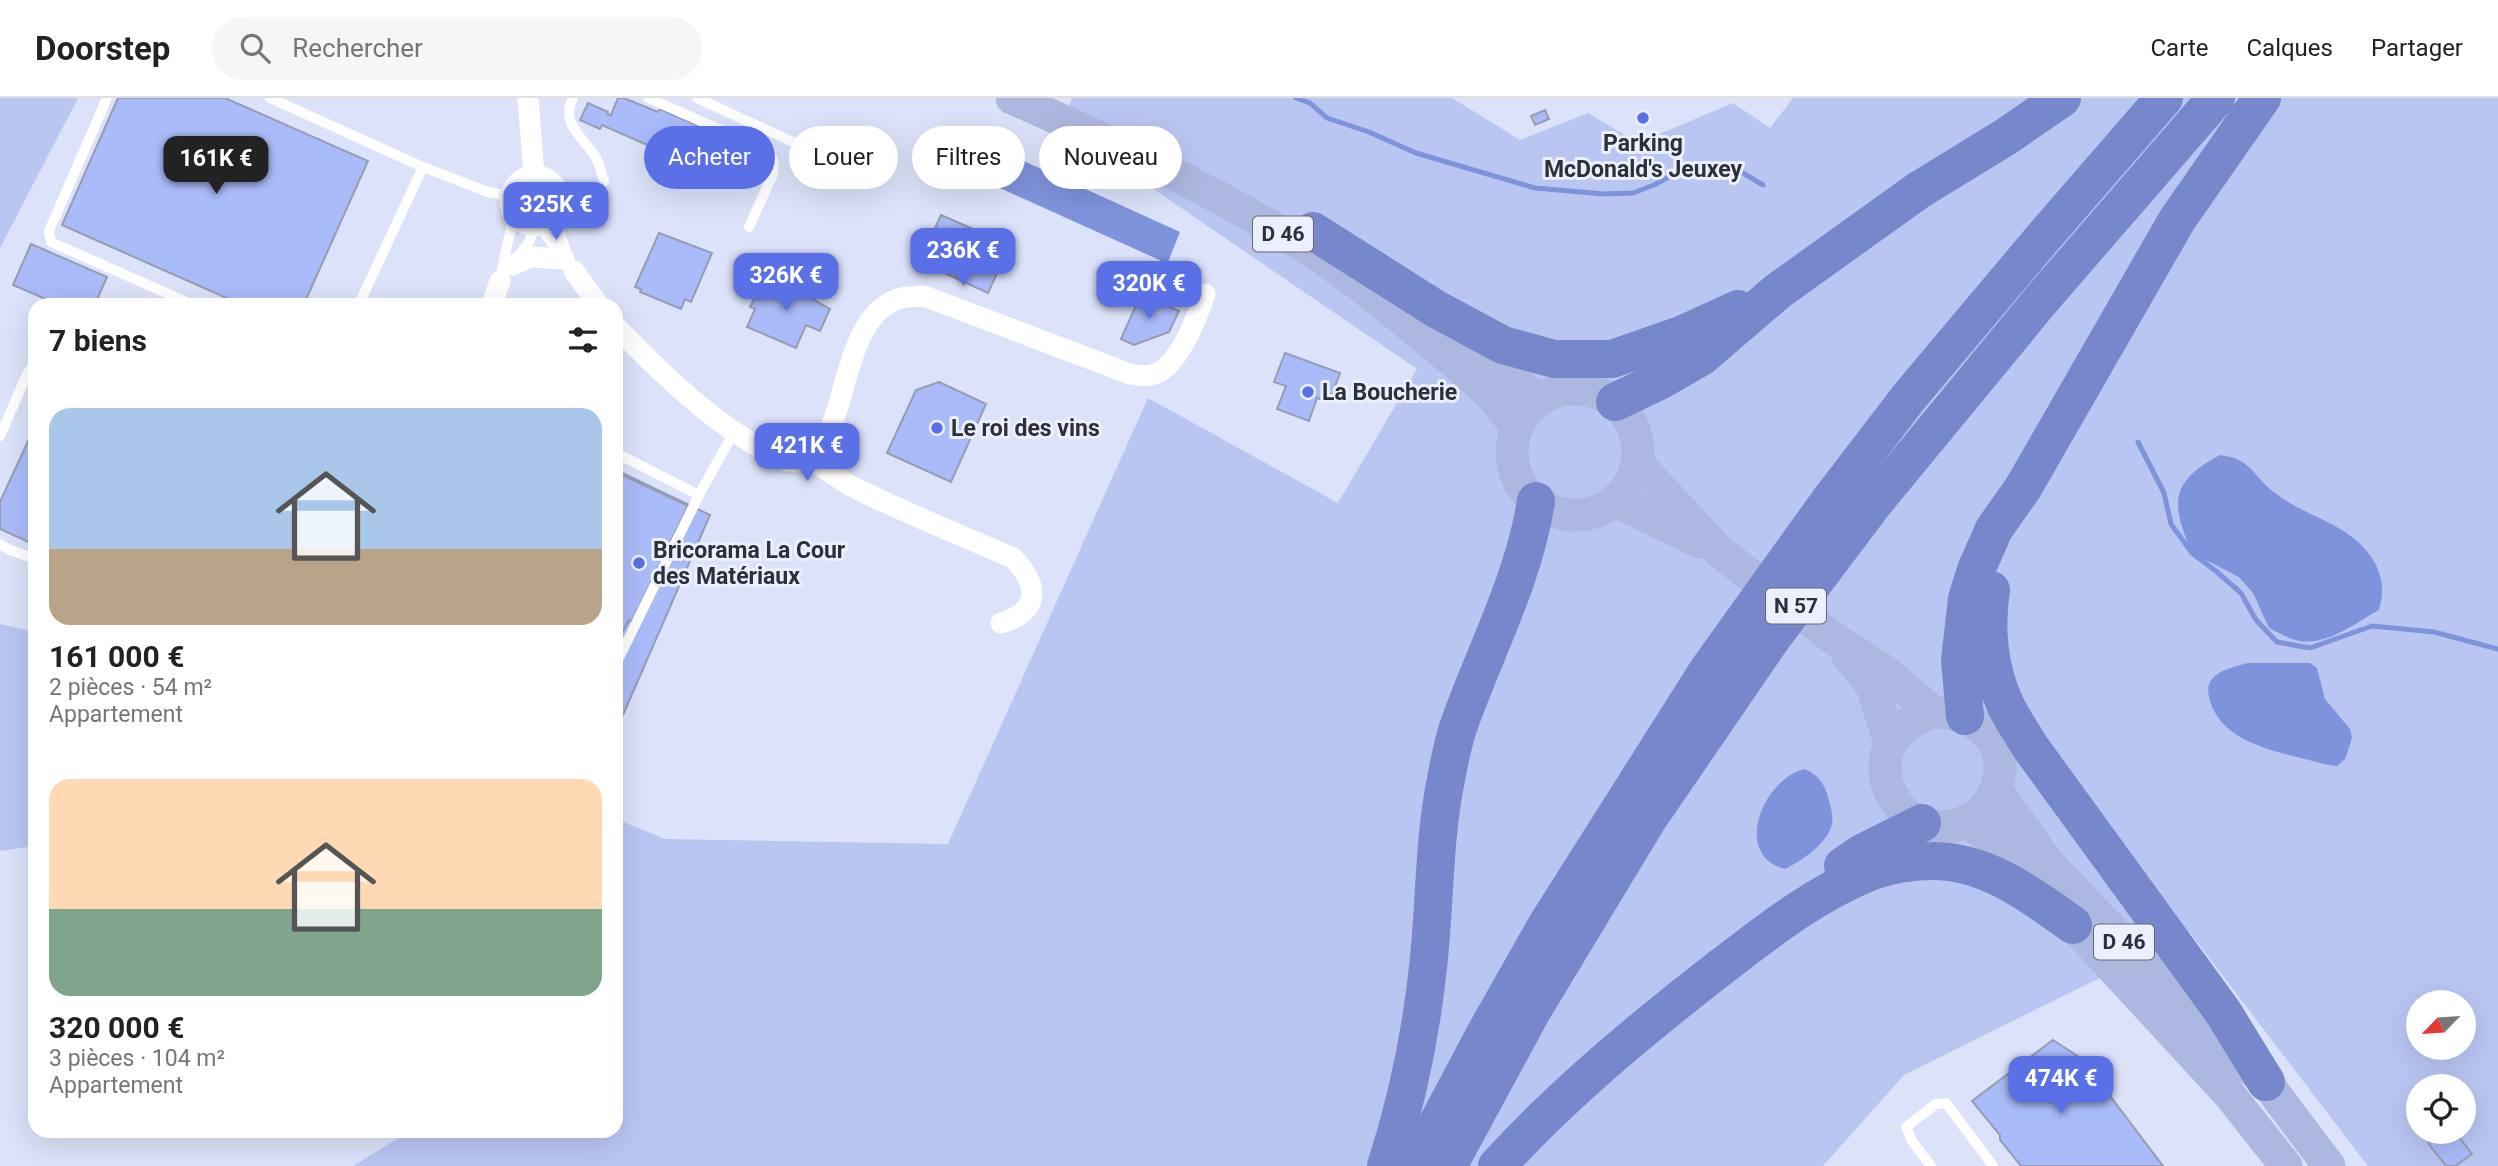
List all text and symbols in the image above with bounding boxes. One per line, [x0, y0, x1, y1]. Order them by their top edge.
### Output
search box [212, 17, 702, 80]
text: Doorstep [35, 29, 170, 68]
icon: search [236, 29, 274, 67]
text: Rechercher [292, 33, 423, 63]
text: Carte [2150, 34, 2208, 62]
text: Calques [2246, 34, 2333, 62]
text: Partager [2371, 34, 2463, 62]
marker: Parking McDonald's Jeuxey [1635, 110, 1651, 126]
chip: Acheter [644, 126, 775, 189]
chip: Louer [789, 126, 898, 189]
chip: Filtres [912, 126, 1025, 189]
chip: Nouveau [1039, 126, 1182, 189]
place label: Parking McDonald's Jeuxey [1544, 130, 1742, 183]
pin: 161K € [159, 136, 273, 196]
text: 161K € [179, 145, 253, 172]
pin: 325K € [499, 183, 613, 242]
text: 325K € [519, 191, 593, 218]
road number: D 46 [1253, 216, 1313, 252]
pin: 236K € [906, 228, 1020, 288]
text: 236K € [926, 237, 1000, 264]
pin: 326K € [729, 254, 843, 313]
text: 326K € [749, 262, 823, 289]
pin: 320K € [1092, 262, 1206, 321]
text: 320K € [1112, 270, 1186, 297]
icon: filters [564, 321, 602, 359]
text: 7 biens [49, 323, 147, 358]
place label: La Boucherie [1322, 379, 1457, 406]
marker: La Boucherie [1300, 384, 1316, 400]
place label: Le roi des vins [951, 415, 1100, 442]
marker: Le roi des vins [929, 420, 945, 436]
pin: 421K € [750, 424, 864, 483]
text: 421K € [770, 432, 844, 459]
icon: home [263, 453, 389, 579]
place label: Bricorama La Cour des Matériaux [653, 537, 846, 590]
marker: Bricorama La Cour des Matériaux [631, 555, 647, 571]
road number: N 57 [1766, 588, 1826, 624]
text: 161 000 € [49, 639, 184, 674]
text: 2 pièces · 54 m² [49, 674, 212, 701]
text: Appartement [49, 701, 183, 728]
icon: home [263, 824, 389, 950]
road number: D 46 [2094, 924, 2154, 960]
north arrow [2406, 990, 2476, 1060]
map controls [2406, 990, 2476, 1144]
text: 320 000 € [49, 1010, 184, 1045]
text: 3 pièces · 104 m² [49, 1045, 225, 1072]
pin: 474K € [2004, 1056, 2118, 1116]
text: 474K € [2024, 1065, 2098, 1092]
text: Appartement [49, 1072, 183, 1099]
button: locate [2406, 1074, 2476, 1144]

